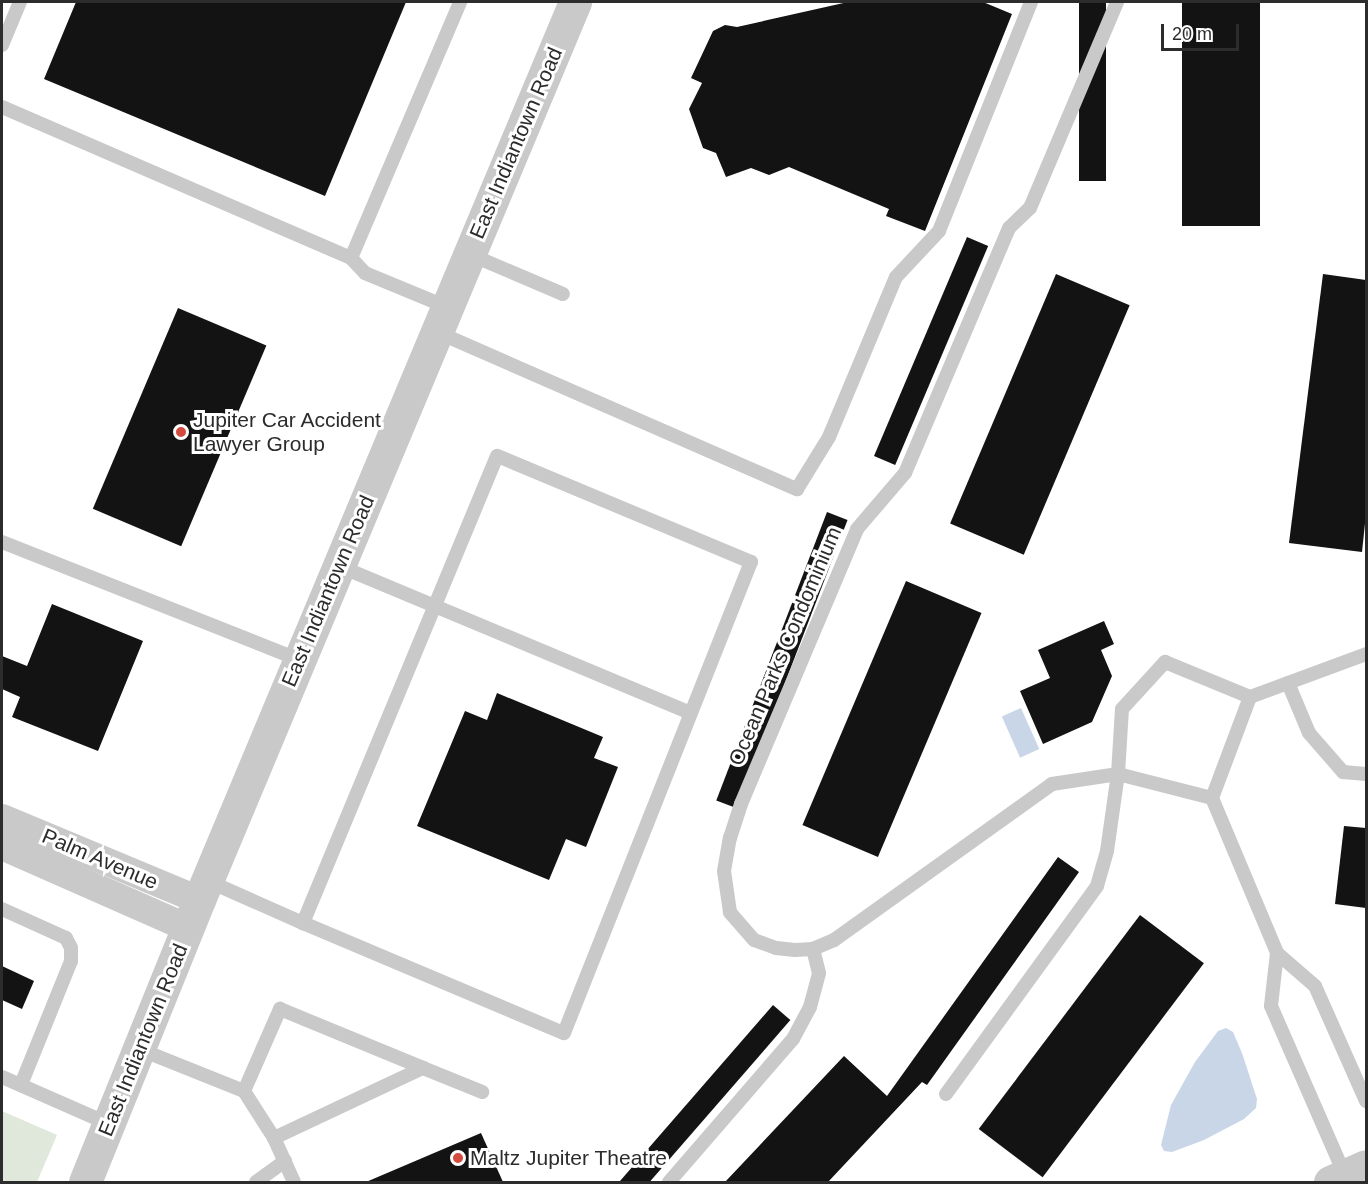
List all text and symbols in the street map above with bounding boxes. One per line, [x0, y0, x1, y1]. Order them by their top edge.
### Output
scale bar [1164, 12, 1242, 50]
text: 20 m [1172, 24, 1212, 44]
street label: East Indiantown Road [464, 44, 568, 242]
place label: Jupiter Car Accident Lawyer Group [193, 407, 382, 457]
marker: Jupiter Car Accident Lawyer Group [174, 425, 188, 439]
street label: East Indiantown Road [276, 492, 380, 690]
street label: Ocean Parks Condominium [723, 523, 847, 769]
street label: Palm Avenue [38, 823, 162, 895]
street label: East Indiantown Road [93, 940, 193, 1140]
place label: Maltz Jupiter Theatre [470, 1145, 667, 1171]
marker: Maltz Jupiter Theatre [451, 1151, 465, 1165]

